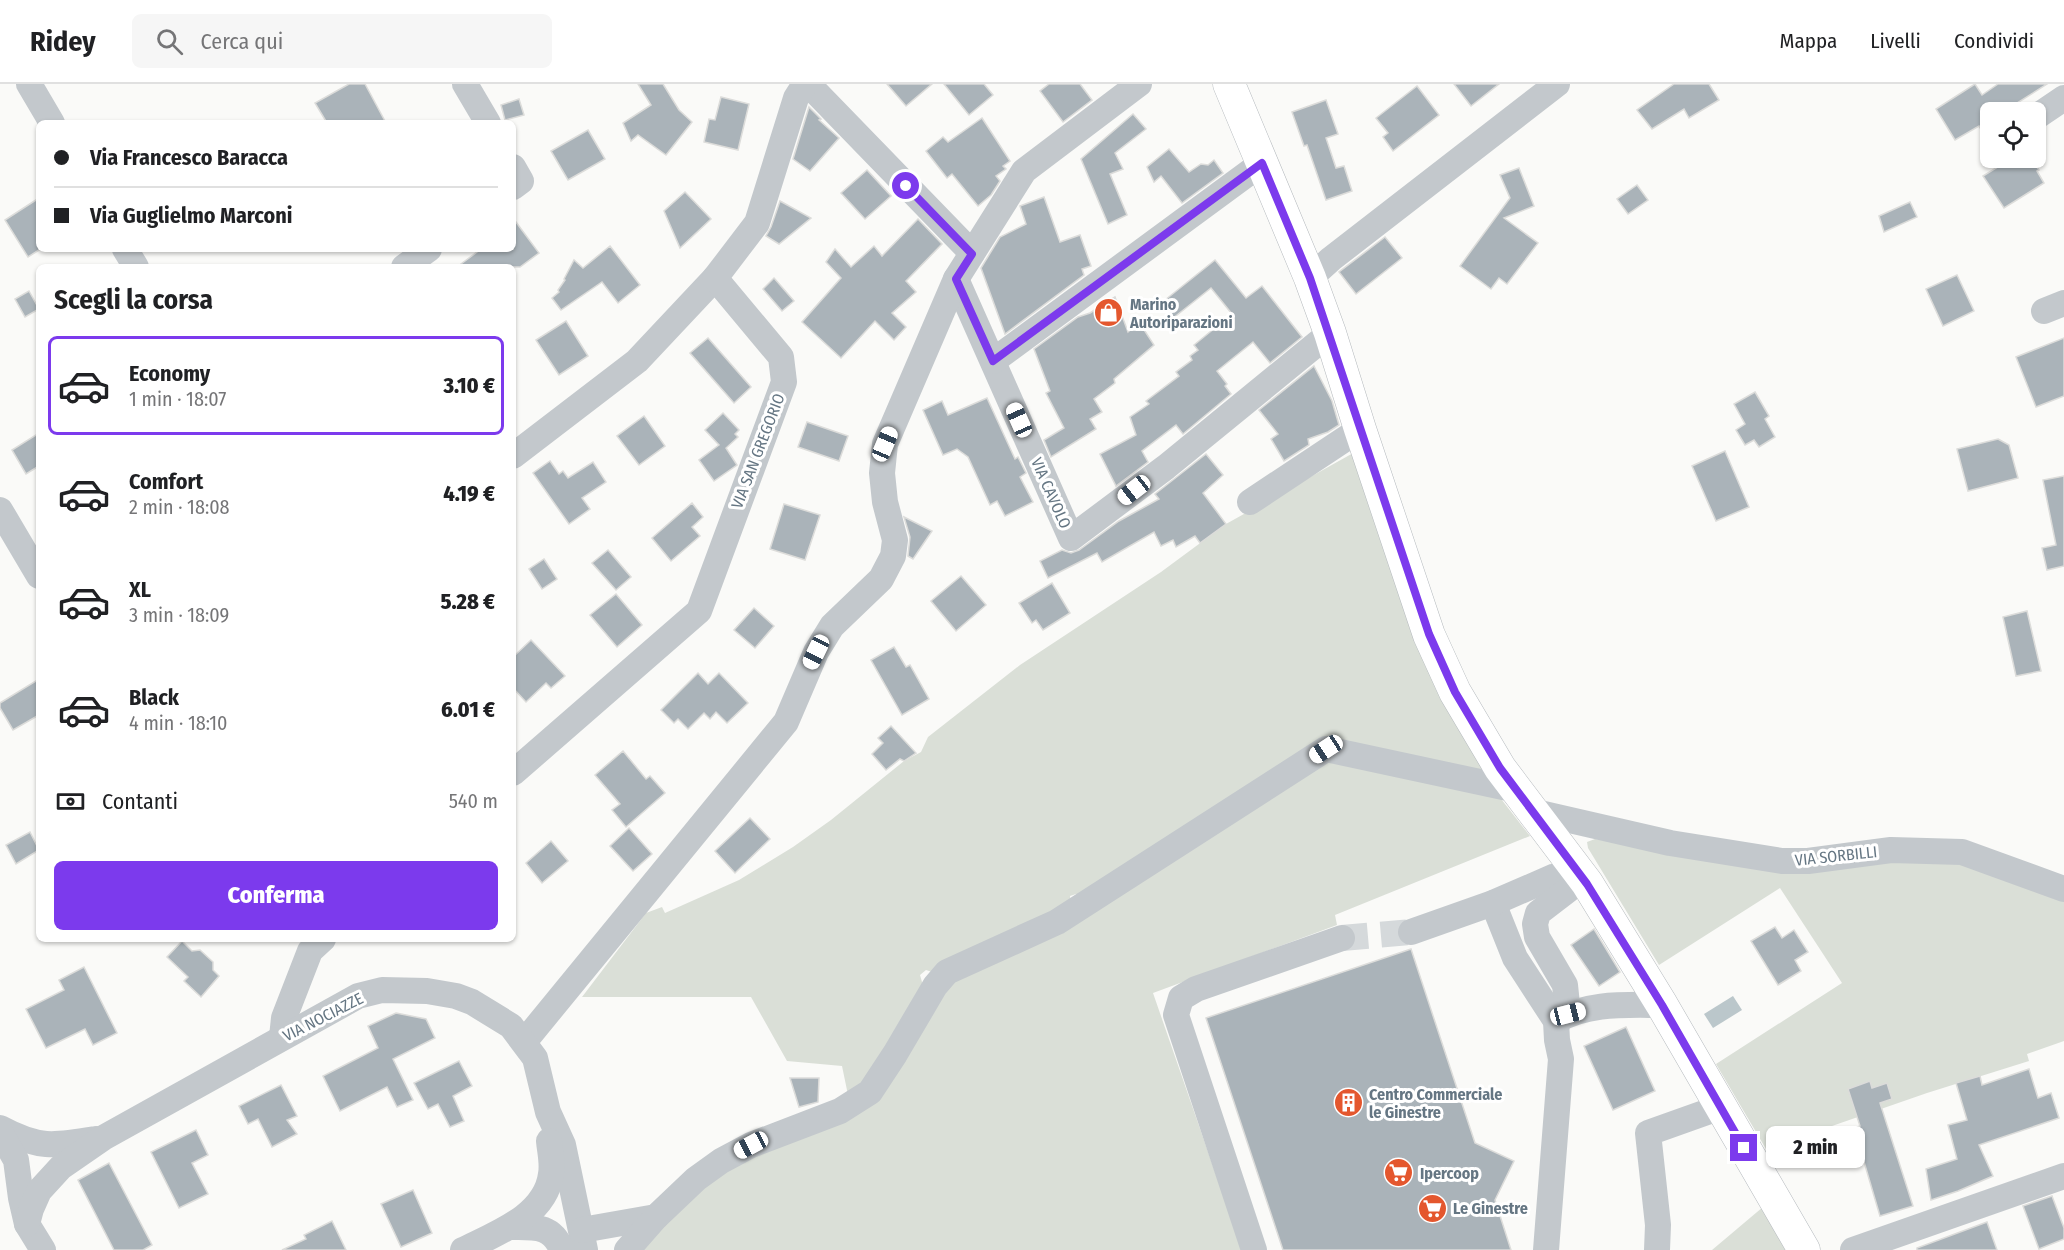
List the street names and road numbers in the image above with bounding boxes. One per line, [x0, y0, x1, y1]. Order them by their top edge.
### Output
street label: VIA SAN GREGORIO [727, 391, 789, 511]
street label: VIA CAVOLO [1027, 455, 1075, 531]
street label: VIA SORBILLI [1794, 842, 1878, 870]
street label: VIA NOCIAZZE [280, 989, 366, 1045]

